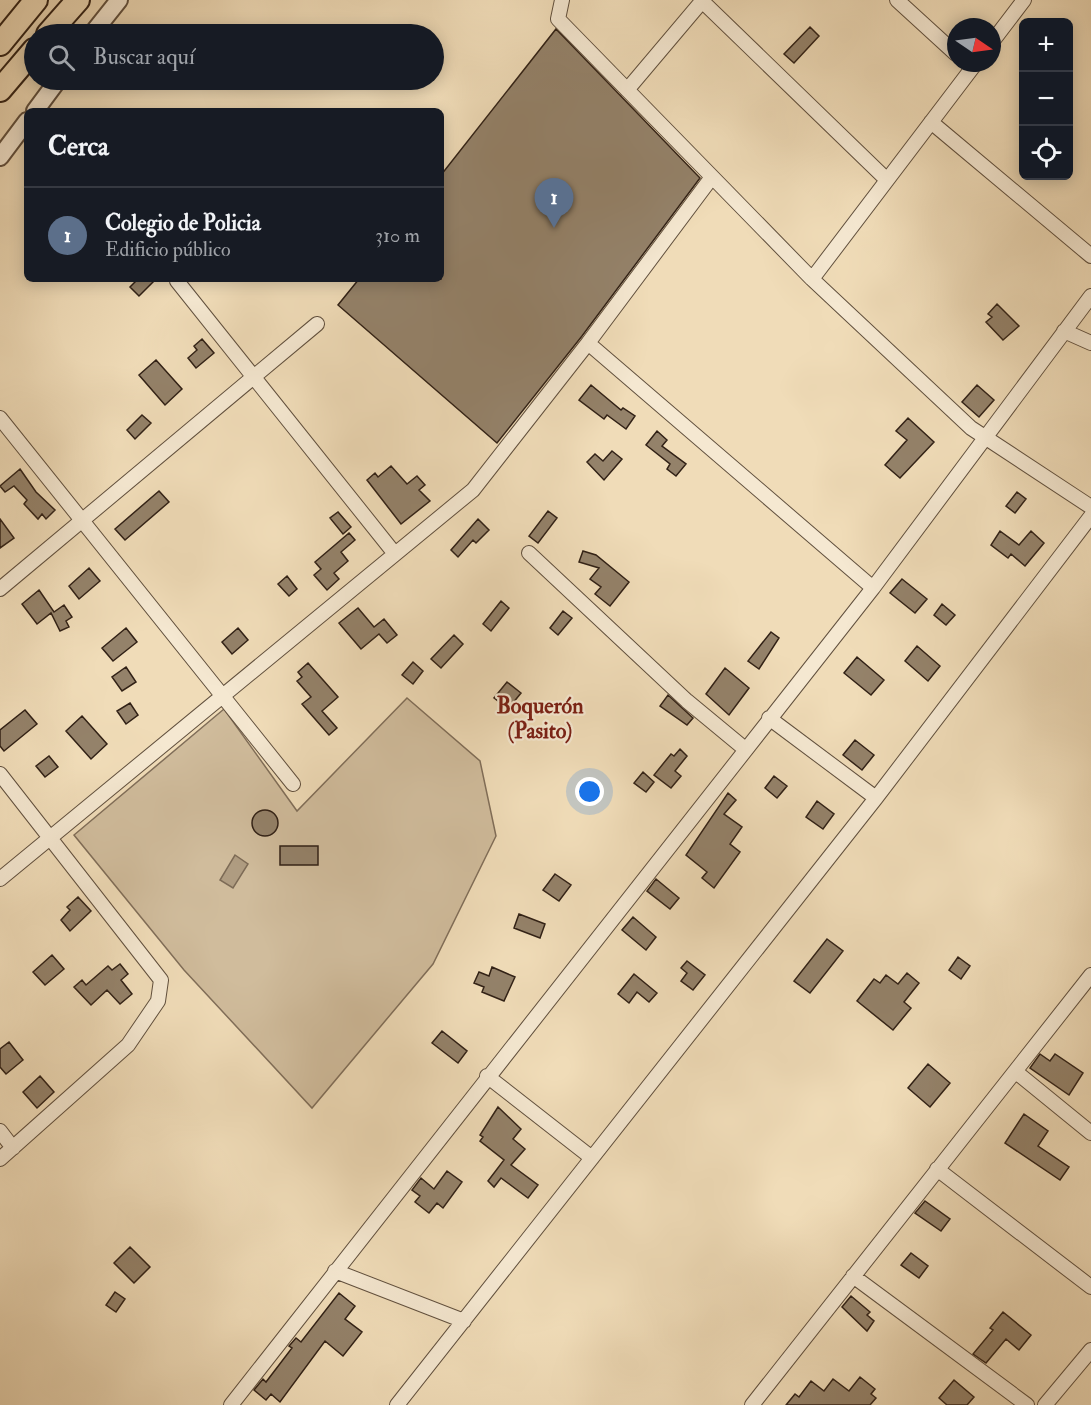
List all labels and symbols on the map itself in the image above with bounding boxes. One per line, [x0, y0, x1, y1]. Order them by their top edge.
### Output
north arrow [947, 18, 1001, 72]
pin: 1 [534, 178, 574, 228]
district label: Boquerón (Pasito) [496, 692, 584, 745]
your location [575, 777, 604, 806]

